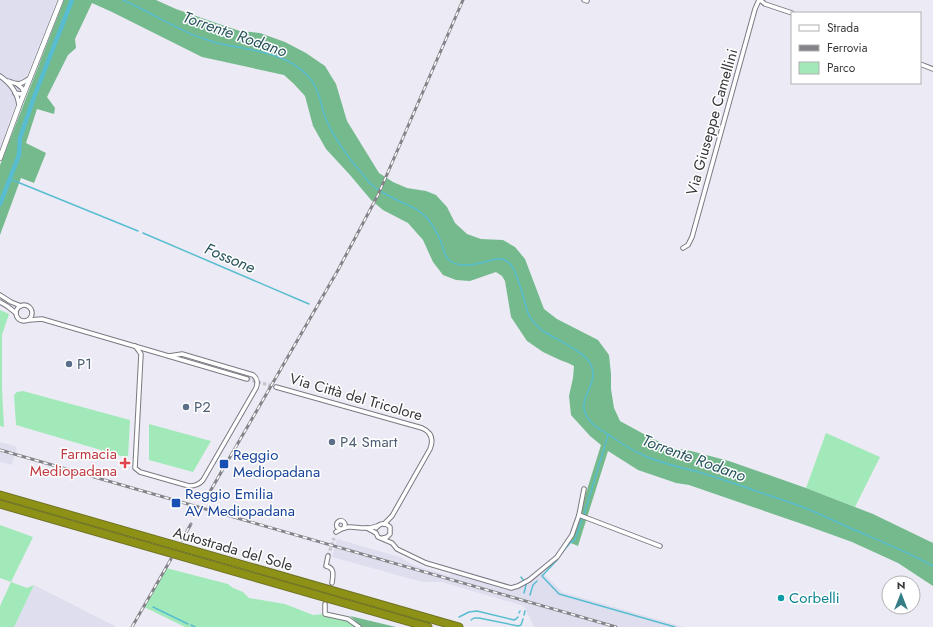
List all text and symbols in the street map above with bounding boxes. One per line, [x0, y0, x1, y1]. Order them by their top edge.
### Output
water label: Torrente Rodano [180, 5, 291, 63]
legend [791, 12, 921, 84]
text: Strada [827, 19, 859, 37]
text: Ferrovia [827, 39, 868, 57]
street label: Via Giuseppe Camellini [681, 46, 743, 198]
text: Parco [827, 59, 856, 77]
water label: Fossone [201, 237, 259, 279]
place label: P1 [77, 353, 92, 375]
marker: P1 [64, 359, 74, 369]
street label: Via Città del Tricolore [287, 367, 425, 427]
place label: P2 [194, 396, 211, 418]
marker: P2 [181, 402, 191, 412]
water label: Torrente Rodano [639, 429, 749, 488]
place label: P4 Smart [340, 431, 398, 453]
marker: P4 Smart [327, 437, 337, 447]
place label: Farmacia Mediopadana [30, 443, 117, 482]
place label: Reggio Mediopadana [233, 444, 320, 483]
marker: Farmacia Mediopadana [120, 458, 130, 468]
marker: Reggio Mediopadana [218, 458, 230, 470]
place label: Reggio Emilia AV Mediopadana [185, 483, 295, 522]
marker: Reggio Emilia AV Mediopadana [170, 497, 182, 509]
street label: Autostrada del Sole [171, 521, 296, 577]
north arrow [881, 575, 921, 615]
text: N [897, 577, 905, 593]
place label: Corbelli [789, 587, 840, 609]
marker: Corbelli [776, 593, 786, 603]

